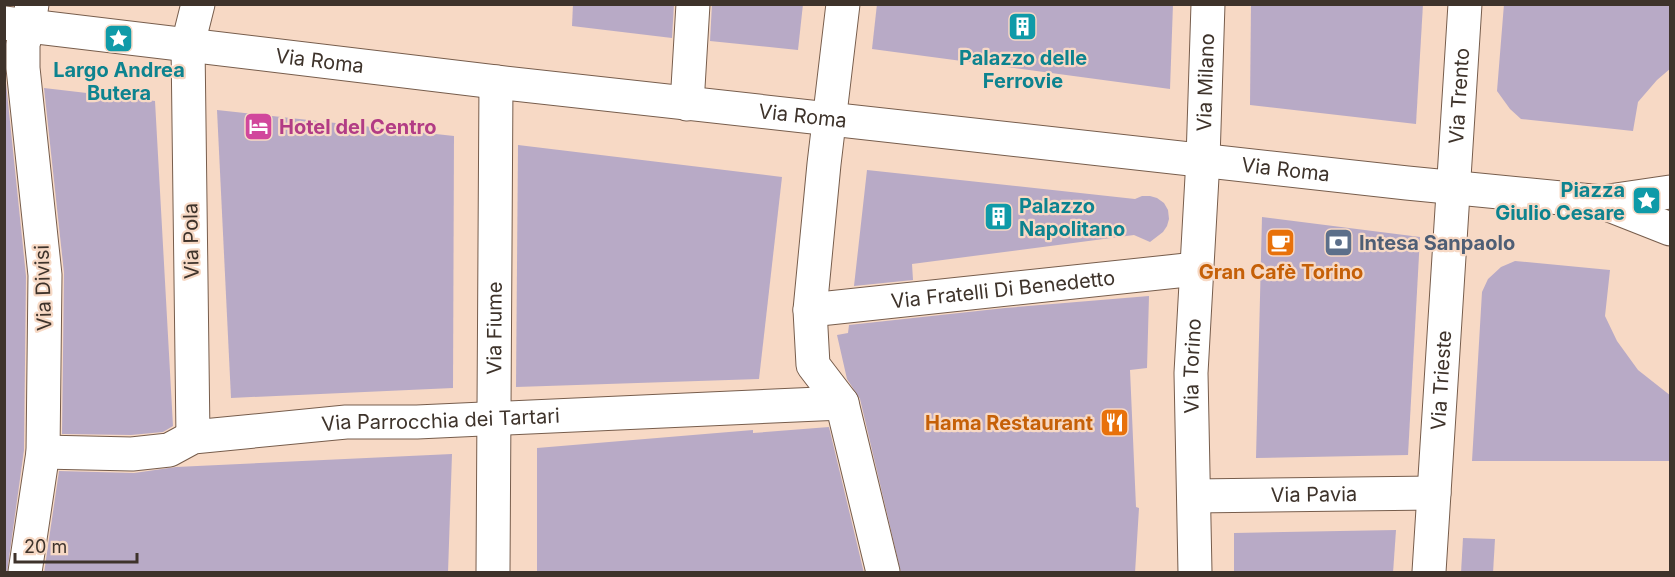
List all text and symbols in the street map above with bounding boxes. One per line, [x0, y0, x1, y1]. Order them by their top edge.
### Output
building icon: Palazzo delle Ferrovie [1007, 11, 1039, 43]
place icon: Largo Andrea Butera [103, 23, 135, 55]
street label: Via Milano [1192, 33, 1219, 132]
street label: Via Roma [274, 44, 365, 78]
place label: Palazzo delle Ferrovie [959, 46, 1087, 93]
street label: Via Trento [1444, 47, 1474, 145]
place label: Largo Andrea Butera [53, 58, 185, 105]
street label: Via Roma [757, 99, 848, 133]
hotel icon: Hotel del Centro [242, 111, 274, 143]
place label: Hotel del Centro [279, 115, 437, 139]
street label: Via Roma [1240, 153, 1331, 186]
place label: Piazza Giulio Cesare [1495, 178, 1625, 225]
place icon: Piazza Giulio Cesare [1630, 185, 1662, 217]
place label: Palazzo Napolitano [1019, 194, 1125, 241]
building icon: Palazzo Napolitano [982, 201, 1014, 233]
street label: Via Pola [178, 203, 204, 279]
cafe icon: Gran Cafè Torino [1265, 226, 1297, 258]
bank icon: Intesa Sanpaolo [1322, 227, 1354, 259]
place label: Intesa Sanpaolo [1359, 231, 1515, 255]
street label: Via Divisi [30, 244, 56, 332]
place label: Gran Cafè Torino [1199, 260, 1363, 284]
street label: Via Fratelli Di Benedetto [890, 266, 1116, 313]
street label: Via Fiume [482, 281, 507, 375]
street label: Via Torino [1179, 318, 1206, 414]
street label: Via Trieste [1426, 330, 1456, 431]
street label: Via Parrocchia dei Tartari [320, 404, 560, 436]
restaurant icon: Hama Restaurant [1098, 407, 1130, 439]
place label: Hama Restaurant [925, 411, 1093, 435]
street label: Via Pavia [1271, 482, 1357, 507]
scale bar [15, 526, 136, 564]
text: 20 m [24, 536, 67, 557]

